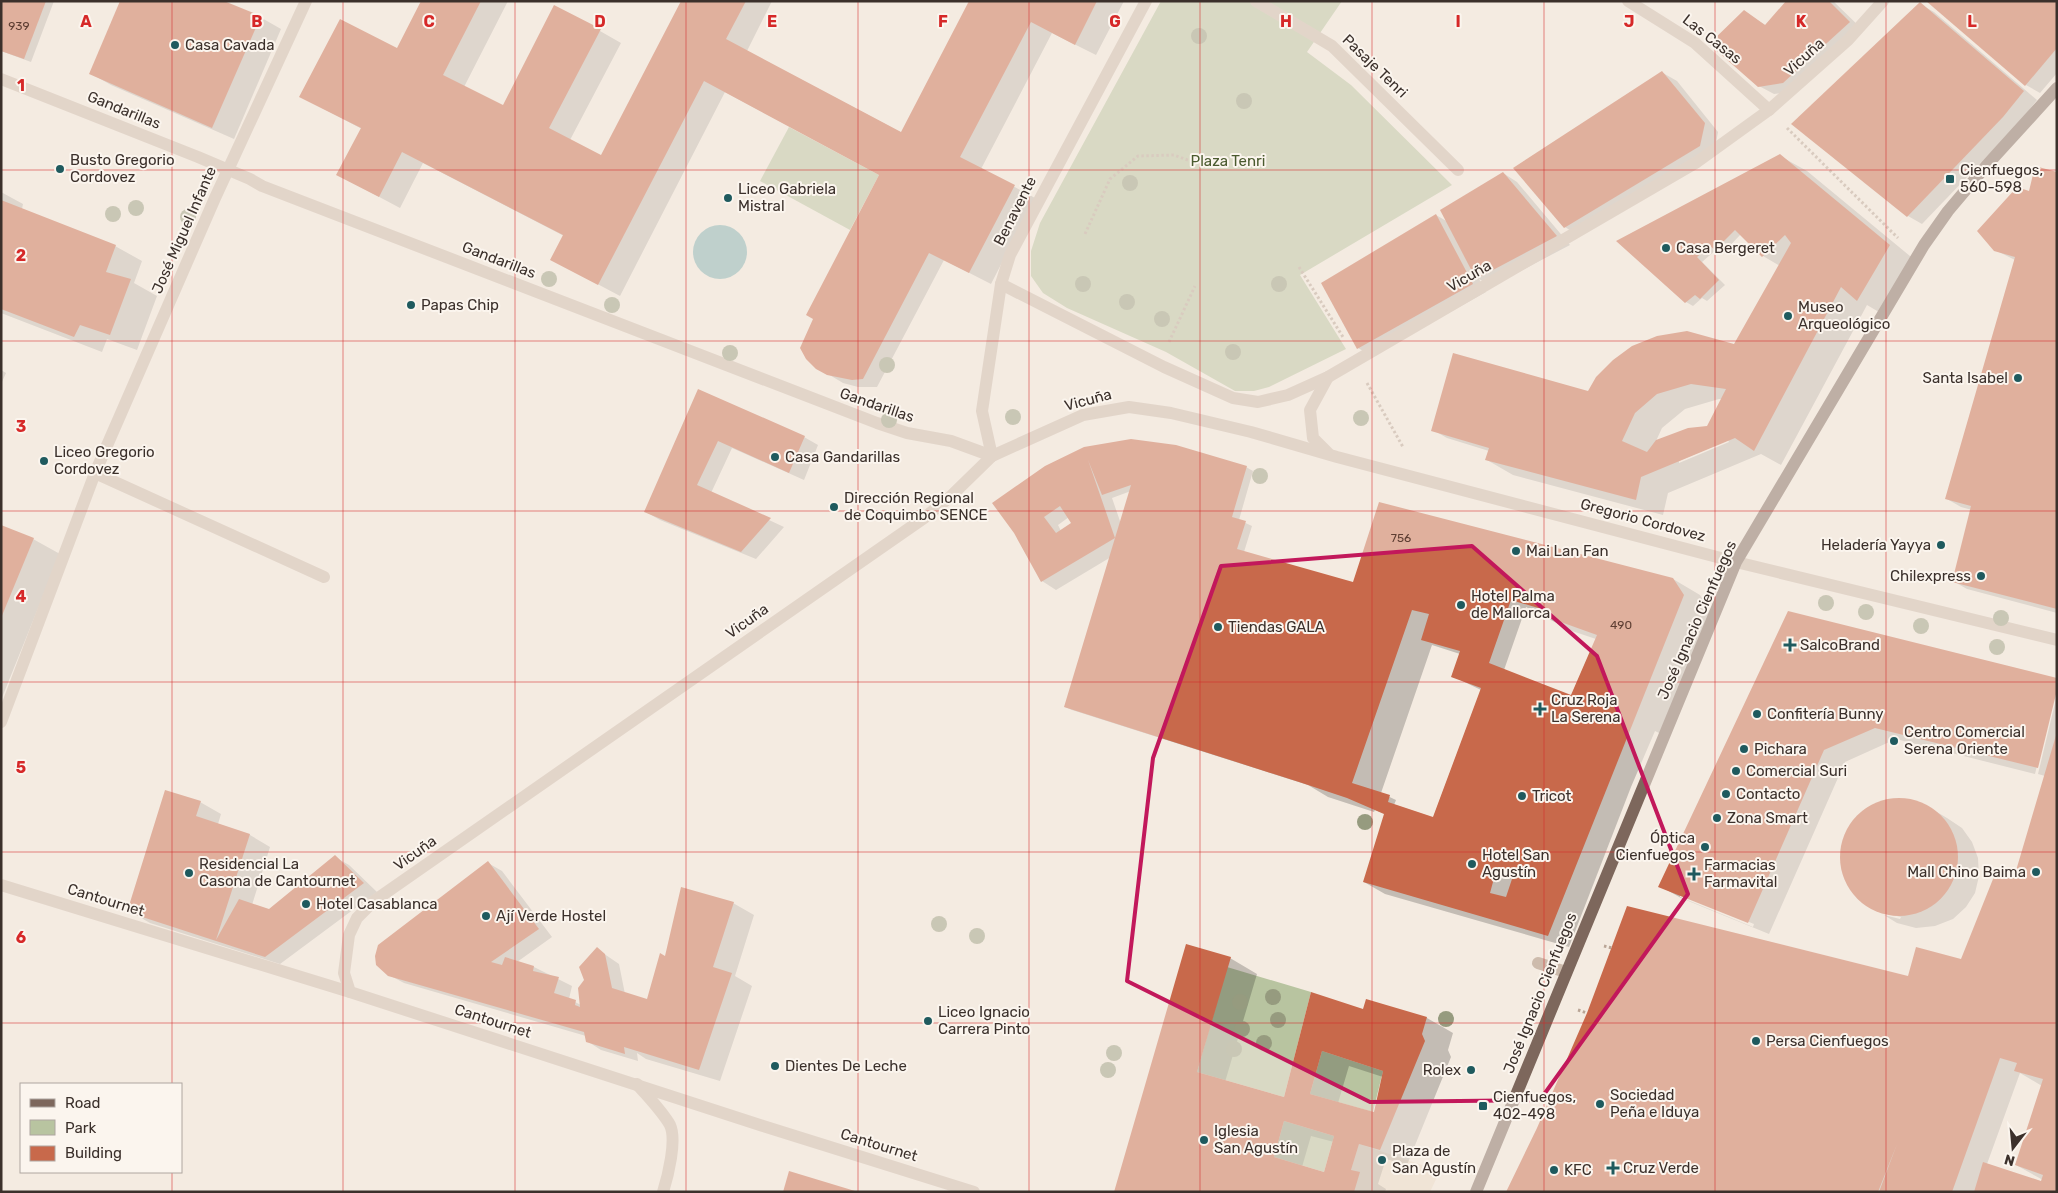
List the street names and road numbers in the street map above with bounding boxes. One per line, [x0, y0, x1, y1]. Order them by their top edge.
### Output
street label: Las Casas [1679, 10, 1745, 68]
street label: Pasaje Tenri [1339, 31, 1411, 101]
street label: Vicuña [1780, 34, 1828, 80]
street label: Gandarillas [85, 87, 164, 133]
street label: José Miguel Infante [148, 164, 220, 296]
street label: Benavente [990, 173, 1040, 249]
street label: Gandarillas [460, 238, 539, 282]
street label: Vicuña [1444, 256, 1494, 296]
street label: Gandarillas [838, 384, 917, 426]
street label: Vicuña [1062, 385, 1114, 415]
street label: Gregorio Cordovez [1578, 495, 1708, 545]
street label: José Ignacio Cienfuegos [1654, 538, 1740, 702]
street label: Vicuña [722, 600, 772, 642]
street label: Vicuña [390, 832, 440, 874]
street label: Cantournet [65, 880, 147, 920]
street label: José Ignacio Cienfuegos [1499, 910, 1581, 1076]
street label: Cantournet [452, 1000, 534, 1042]
street label: Cantournet [838, 1125, 920, 1165]

